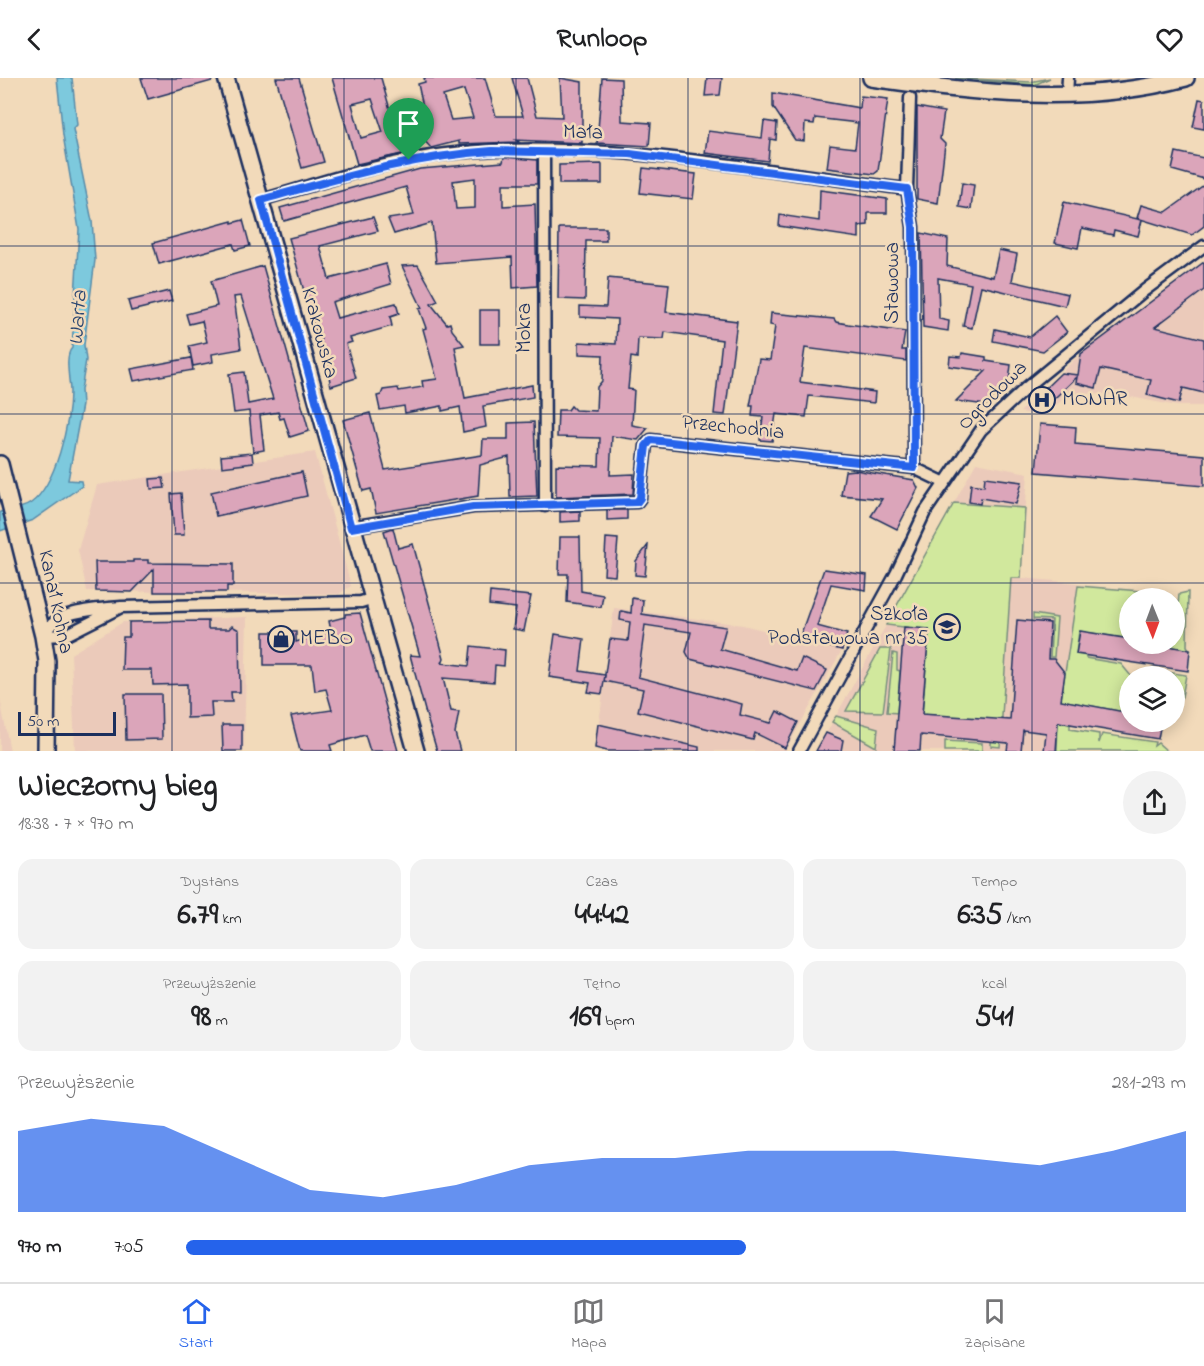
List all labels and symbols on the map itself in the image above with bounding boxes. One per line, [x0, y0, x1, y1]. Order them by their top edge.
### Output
pin [383, 98, 434, 160]
street label: Mała [562, 117, 604, 149]
street label: Stawowa [878, 242, 908, 324]
street label: Krakowska [292, 284, 346, 382]
water label: Warta [61, 288, 97, 347]
street label: Mokra [510, 303, 540, 353]
street label: Ogrodowa [951, 354, 1036, 439]
hospital icon: MONAR [1027, 385, 1057, 415]
place label: MONAR [1062, 385, 1128, 415]
street label: Przechodnia [680, 408, 786, 448]
street label: Kanał Kohna [29, 547, 81, 657]
north arrow [1119, 588, 1185, 654]
place label: Szkoła Podstawowa nr 35 [768, 600, 928, 654]
school or university icon: Szkoła Podstawowa nr 35 [932, 612, 962, 642]
shop icon: MEBO [266, 624, 296, 654]
place label: MEBO [300, 624, 353, 654]
scale bar [18, 709, 116, 736]

